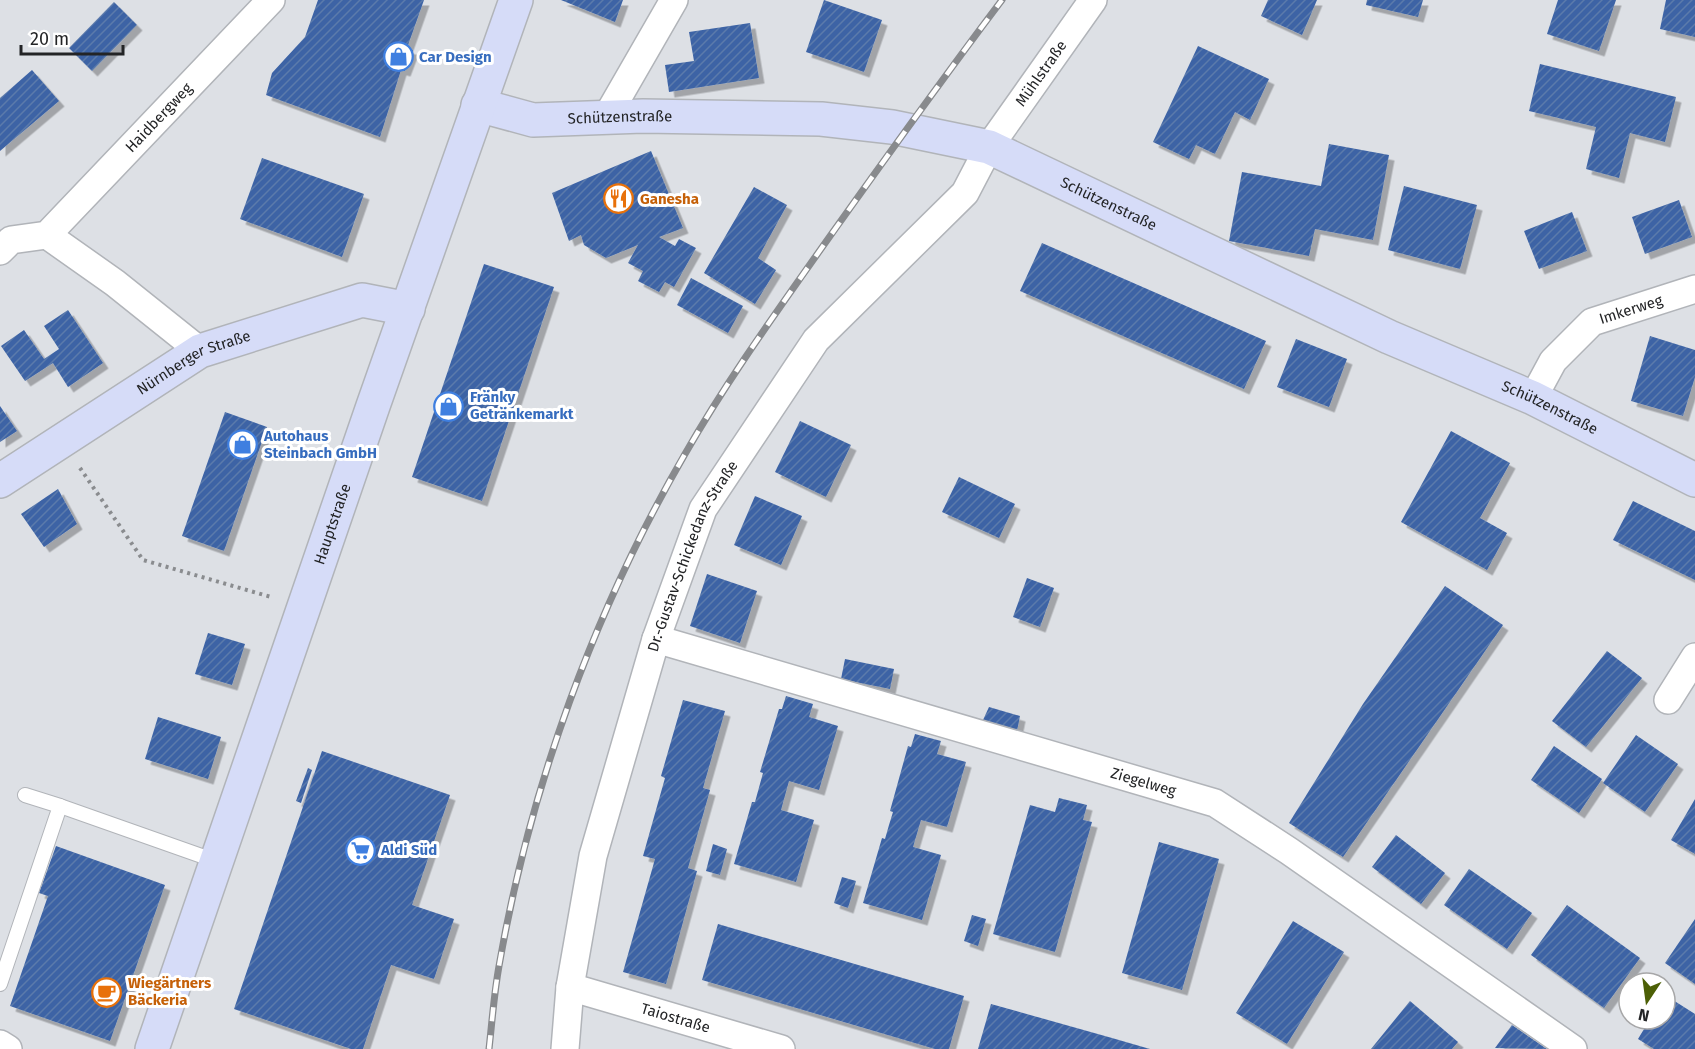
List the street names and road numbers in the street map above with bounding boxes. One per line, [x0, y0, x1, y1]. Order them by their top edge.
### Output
street label: Mühlstraße [1012, 37, 1071, 110]
street label: Haidbergweg [122, 79, 196, 156]
street label: Schützenstraße [567, 107, 672, 128]
street label: Schützenstraße [1057, 173, 1160, 234]
street label: Imkerweg [1597, 291, 1665, 328]
street label: Nürnberger Straße [133, 327, 253, 399]
street label: Schützenstraße [1499, 377, 1601, 438]
street label: Dr.-Gustav-Schickedanz-Straße [644, 457, 742, 654]
street label: Hauptstraße [310, 481, 355, 567]
street label: Ziegelweg [1109, 764, 1178, 800]
street label: Taiostraße [639, 999, 712, 1037]

